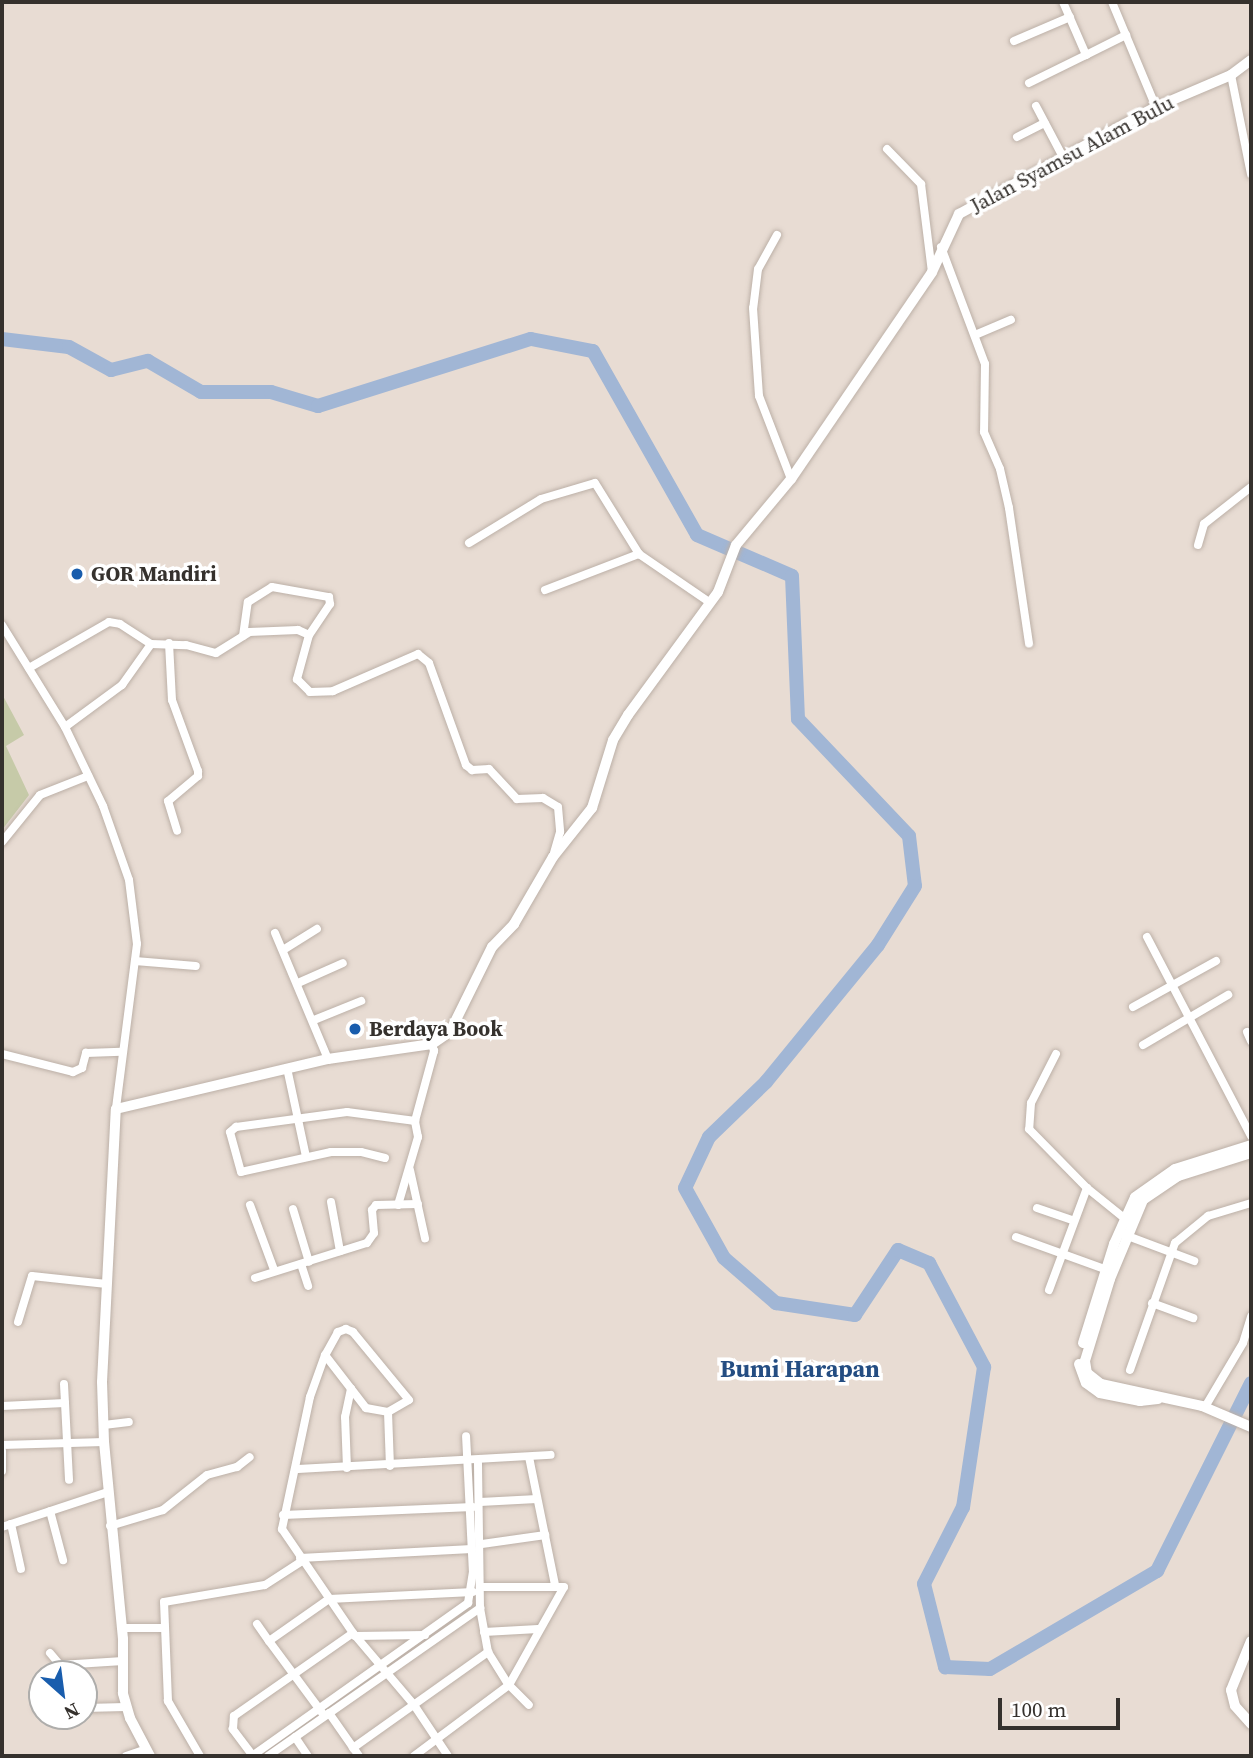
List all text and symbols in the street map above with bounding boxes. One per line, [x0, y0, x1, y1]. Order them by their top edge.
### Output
street label: Jalan Syamsu Alam Bulu [966, 90, 1178, 218]
place label: GOR Mandiri [91, 561, 217, 587]
marker: GOR Mandiri [69, 566, 85, 582]
place label: Berdaya Book [369, 1016, 503, 1042]
marker: Berdaya Book [347, 1021, 363, 1037]
district label: Bumi Harapan [720, 1355, 880, 1383]
north arrow [28, 1660, 98, 1730]
scale bar [1001, 1684, 1124, 1728]
text: 100 m [1011, 1695, 1066, 1724]
text: N [60, 1697, 84, 1727]

